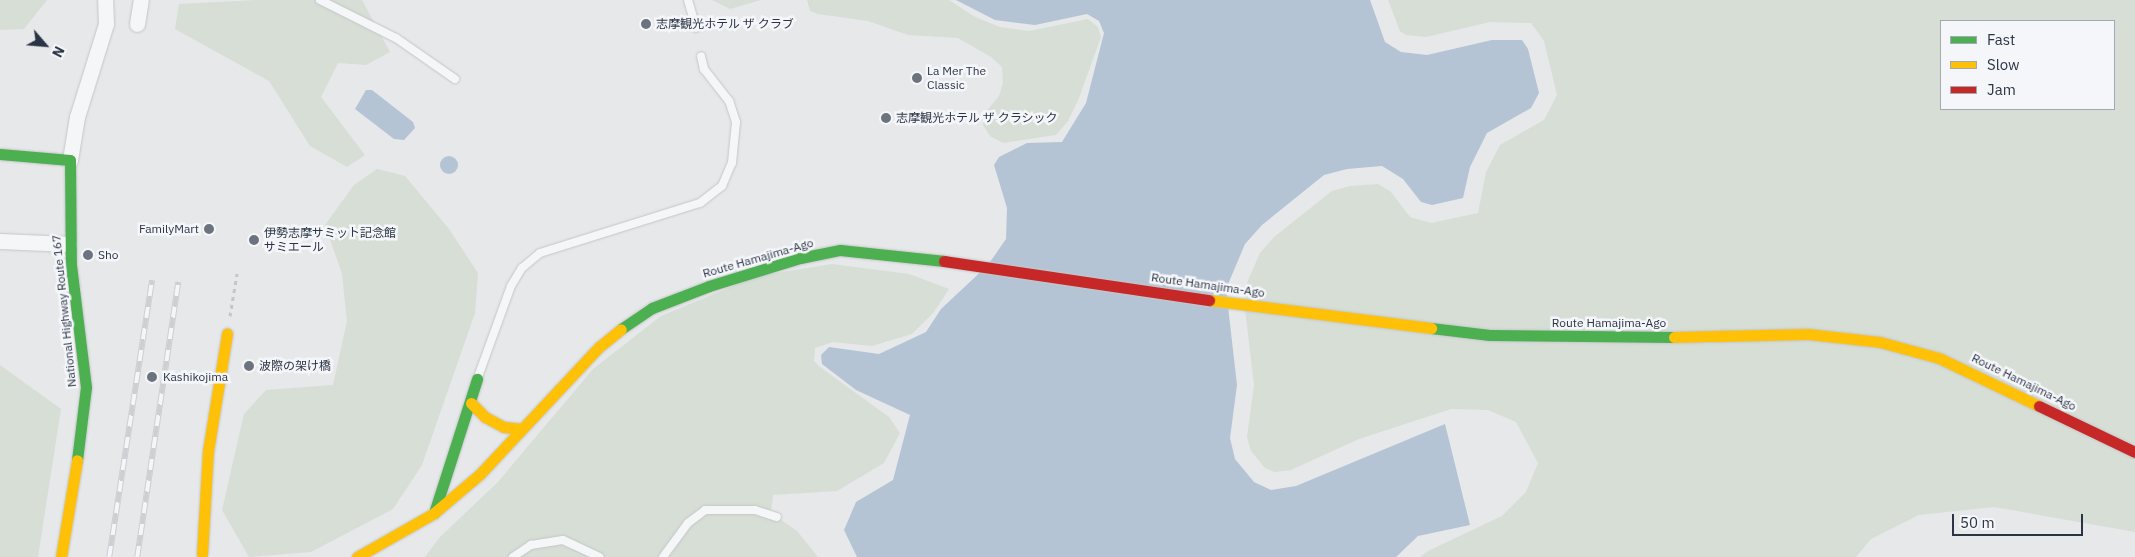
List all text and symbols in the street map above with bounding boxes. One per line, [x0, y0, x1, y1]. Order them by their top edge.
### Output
place label: 志摩観光ホテル ザ クラブ [656, 17, 794, 31]
marker: 志摩観光ホテル ザ クラブ [640, 18, 652, 30]
north arrow [20, 20, 70, 70]
legend [1940, 20, 2115, 110]
text: Fast [1987, 30, 2015, 49]
text: N [48, 43, 69, 60]
text: Slow [1987, 55, 2020, 74]
place label: La Mer The Classic [927, 64, 986, 92]
marker: La Mer The Classic [911, 72, 923, 84]
text: Jam [1987, 80, 2016, 99]
place label: 志摩観光ホテル ザ クラシック [896, 111, 1058, 125]
marker: 志摩観光ホテル ザ クラシック [880, 112, 892, 124]
place label: FamilyMart [139, 222, 199, 236]
marker: FamilyMart [203, 223, 215, 235]
place label: 伊勢志摩サミット記念館 サミエール [264, 226, 396, 254]
street label: National Highway Route 167 [49, 234, 79, 388]
marker: 伊勢志摩サミット記念館 サミエール [248, 234, 260, 246]
street label: Route Hamajima-Ago [701, 235, 815, 281]
place label: Sho [98, 248, 119, 262]
marker: Sho [82, 249, 94, 261]
street label: Route Hamajima-Ago [1150, 270, 1266, 300]
street label: Route Hamajima-Ago [1552, 316, 1666, 330]
street label: Route Hamajima-Ago [1969, 350, 2079, 414]
place label: 波際の架け橋 [259, 359, 331, 373]
marker: 波際の架け橋 [243, 360, 255, 372]
marker: Kashikojima [145, 370, 159, 384]
place label: Kashikojima [163, 370, 228, 384]
scale bar [1955, 504, 2086, 536]
text: 50 m [1960, 513, 1995, 532]

